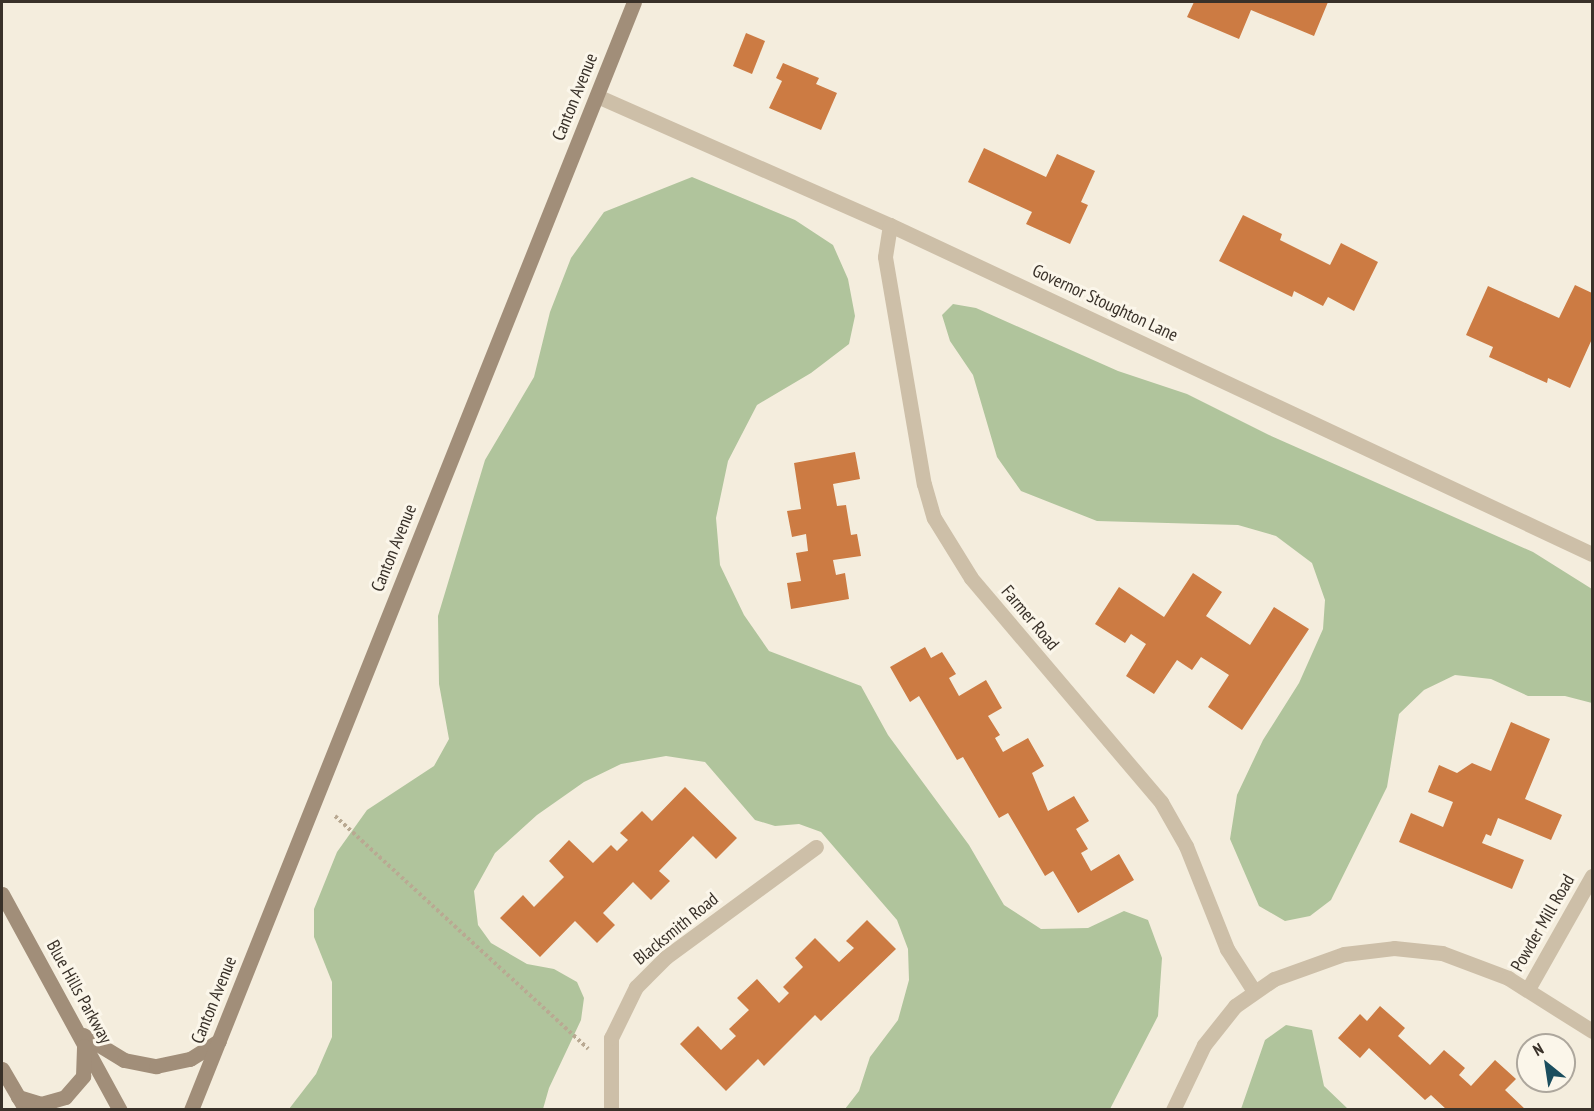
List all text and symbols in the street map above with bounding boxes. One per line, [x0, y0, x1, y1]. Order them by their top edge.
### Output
street label: Canton Avenue [548, 50, 602, 144]
street label: Governor Stoughton Lane [1029, 260, 1181, 346]
street label: Canton Avenue [367, 501, 421, 595]
street label: Farmer Road [997, 581, 1063, 655]
street label: Powder Mill Road [1507, 871, 1579, 975]
street label: Blacksmith Road [629, 888, 723, 970]
street label: Blue Hills Parkway [42, 937, 116, 1047]
street label: Canton Avenue [187, 953, 241, 1047]
north arrow [1516, 1033, 1576, 1093]
text: N [1529, 1038, 1547, 1060]

